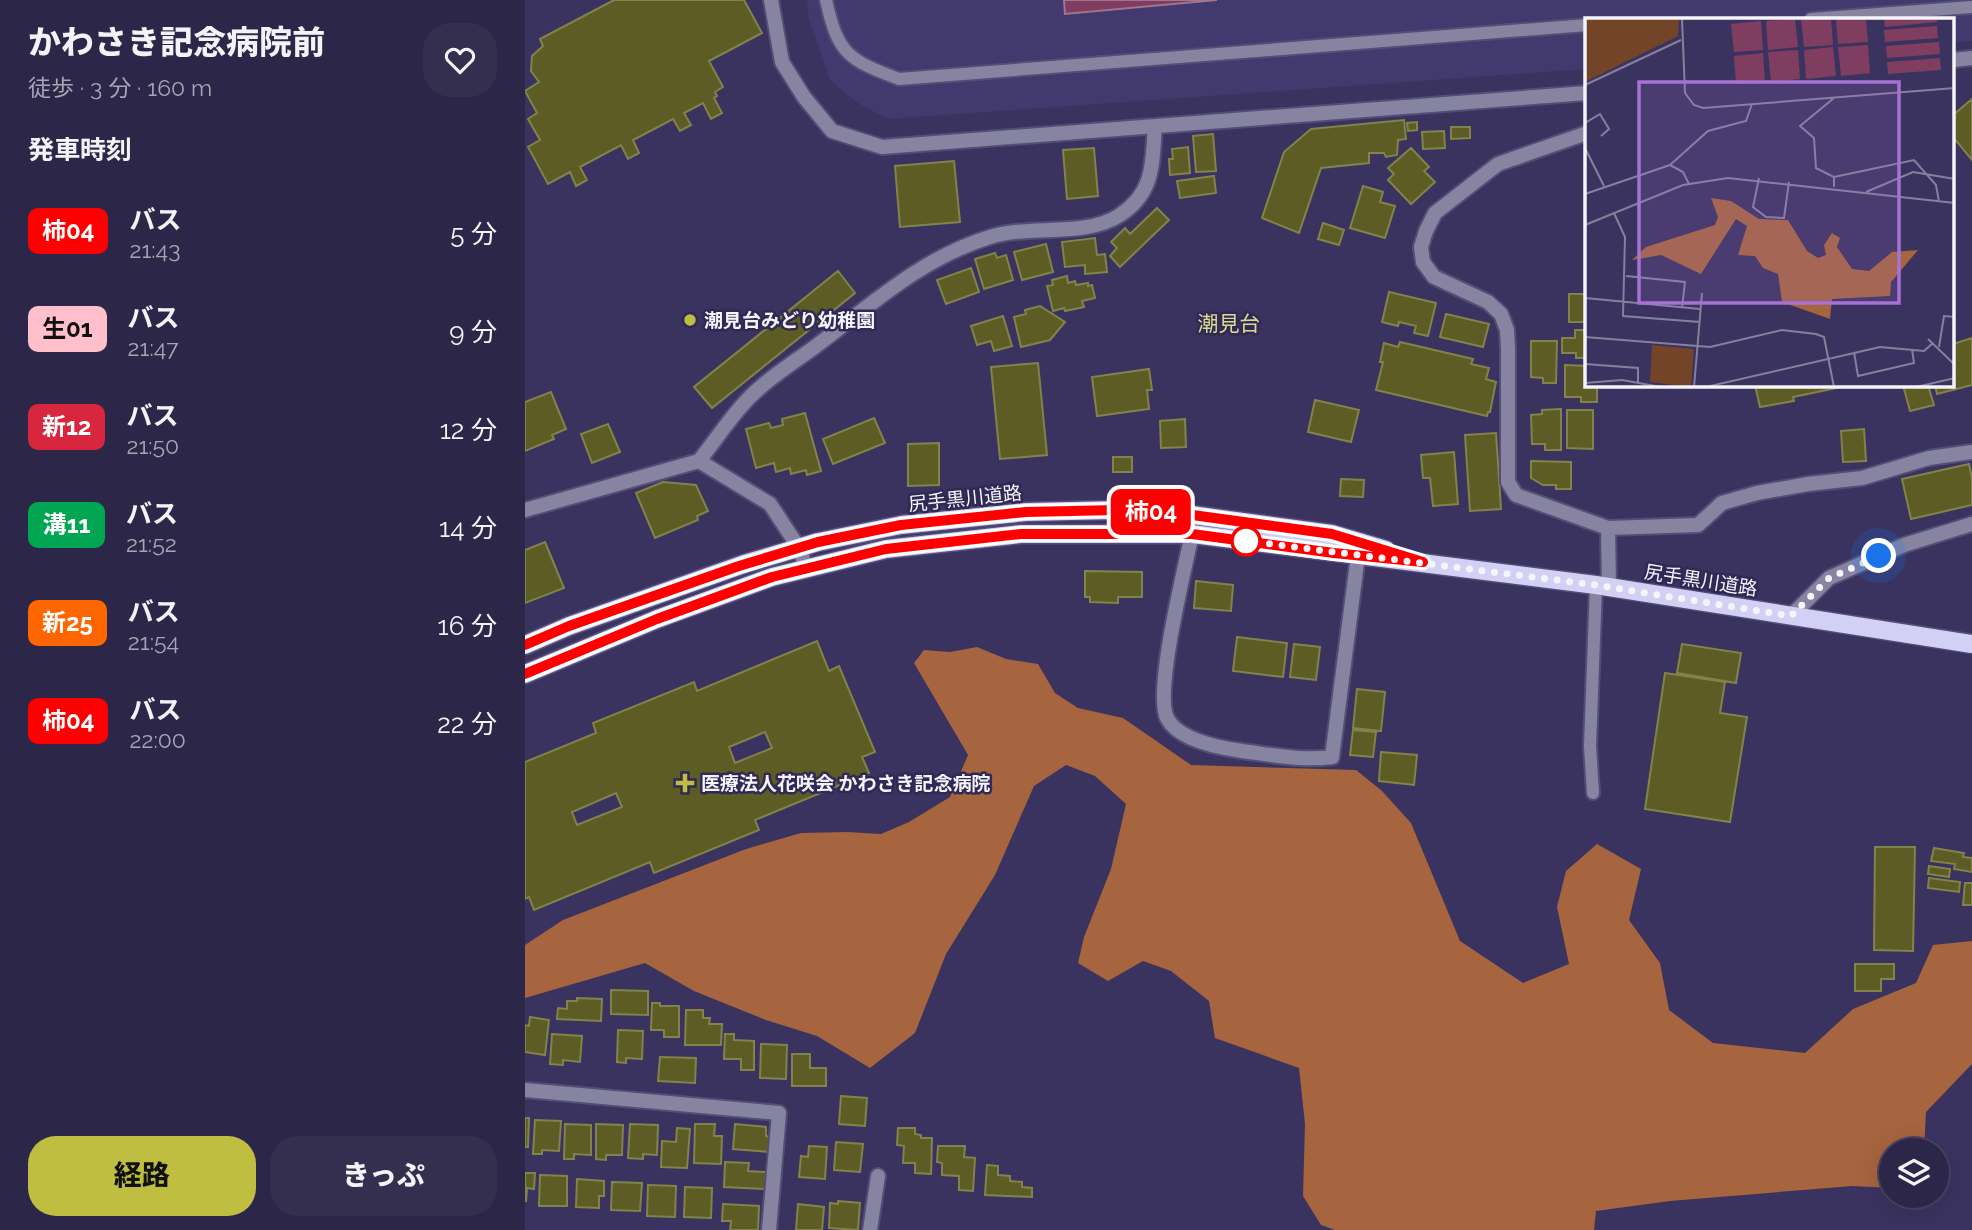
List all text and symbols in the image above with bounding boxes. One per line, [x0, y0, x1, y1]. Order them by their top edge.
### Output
inset map [1585, 18, 1955, 387]
text: かわさき記念病院前 [28, 23, 325, 62]
button: heart [423, 23, 497, 97]
text: 徒歩 · 3 分 · 160 m [28, 74, 212, 101]
text: 発車時刻 [28, 135, 132, 165]
text: バス [129, 205, 181, 235]
text: 柿04 [42, 216, 94, 245]
text: 5 分 [450, 219, 497, 249]
text: 21:43 [129, 236, 180, 263]
text: バス [128, 303, 180, 333]
place label: 潮見台みどり幼稚園 [704, 309, 875, 331]
district label: 潮見台 [1198, 311, 1261, 336]
marker: 潮見台みどり幼稚園 [682, 312, 698, 328]
text: 生01 [42, 314, 93, 343]
text: 9 分 [449, 317, 497, 347]
text: 21:47 [128, 334, 179, 361]
text: バス [126, 401, 178, 431]
text: 新12 [42, 412, 91, 441]
text: 12 分 [440, 415, 497, 445]
text: 21:50 [126, 432, 179, 459]
street label: 尻手黒川道路 [907, 481, 1023, 515]
line badge: 柿04 [1111, 489, 1191, 535]
text: 柿04 [1125, 497, 1177, 526]
text: バス [126, 499, 178, 529]
text: 溝11 [43, 510, 90, 539]
text: 14 分 [439, 513, 497, 543]
unlabelled marker [1231, 526, 1261, 556]
text: 21:52 [126, 530, 177, 557]
your location [1861, 538, 1896, 573]
street label: 尻手黒川道路 [1643, 560, 1759, 600]
text: バス [128, 597, 180, 627]
text: 新25 [42, 608, 93, 637]
text: 16 分 [438, 611, 497, 641]
text: 21:54 [128, 628, 179, 655]
text: バス [129, 695, 181, 725]
text: 柿04 [42, 706, 94, 735]
text: 22 分 [437, 709, 497, 739]
text: 22:00 [129, 726, 186, 753]
place label: 医療法人花咲会 かわさき記念病院 [701, 772, 991, 794]
marker: 医療法人花咲会 かわさき記念病院 [675, 773, 695, 793]
button: 経路 [28, 1136, 256, 1216]
button: きっぷ [270, 1136, 497, 1216]
map controls [1879, 1138, 1949, 1208]
button: layers [1879, 1138, 1949, 1208]

